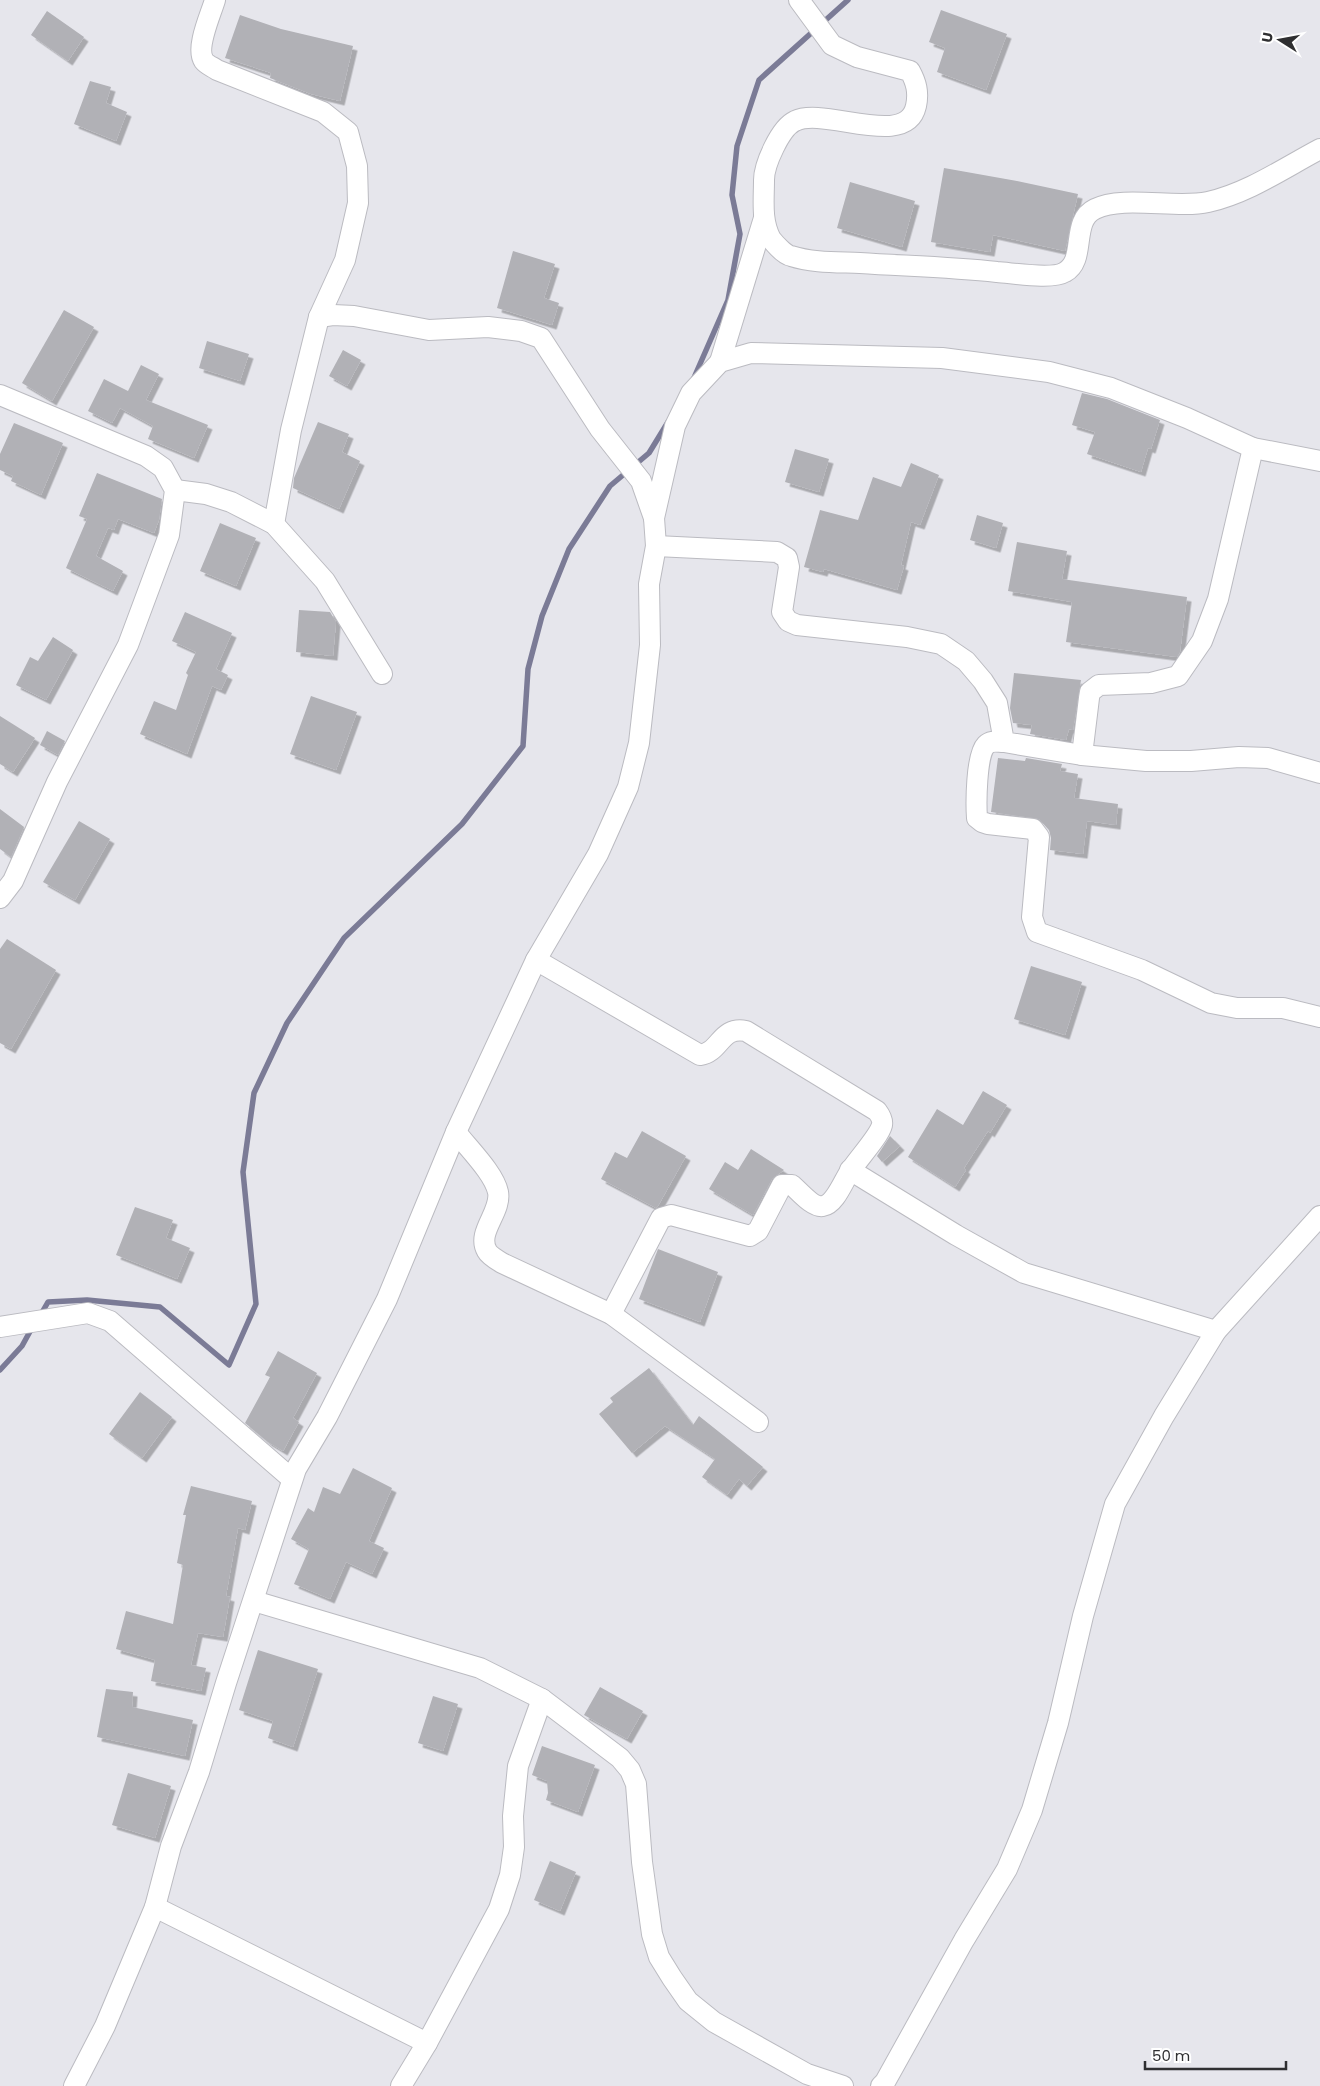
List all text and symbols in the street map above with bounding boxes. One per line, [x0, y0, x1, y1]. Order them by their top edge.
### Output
north arrow [1255, 15, 1305, 65]
text: U [1256, 31, 1278, 44]
scale bar [1145, 2038, 1286, 2070]
text: 50 m [1152, 2045, 1190, 2066]

